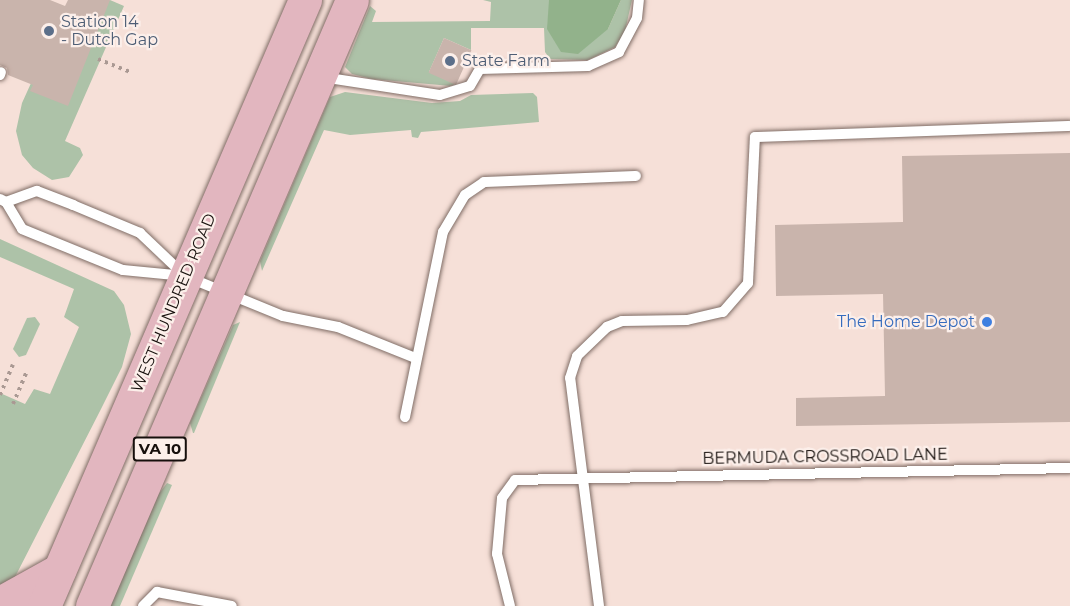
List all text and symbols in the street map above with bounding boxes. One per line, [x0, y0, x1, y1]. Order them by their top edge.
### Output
place label: Station 14 - Dutch Gap [61, 12, 158, 50]
marker: Station 14 - Dutch Gap [42, 24, 56, 38]
place label: State Farm [462, 51, 550, 71]
marker: State Farm [443, 54, 457, 68]
street label: WEST HUNDRED ROAD [128, 211, 220, 395]
place label: The Home Depot [837, 312, 975, 332]
marker: The Home Depot [980, 315, 994, 329]
road number: VA 10 [132, 437, 188, 461]
street label: BERMUDA CROSSROAD LANE [702, 445, 948, 469]

